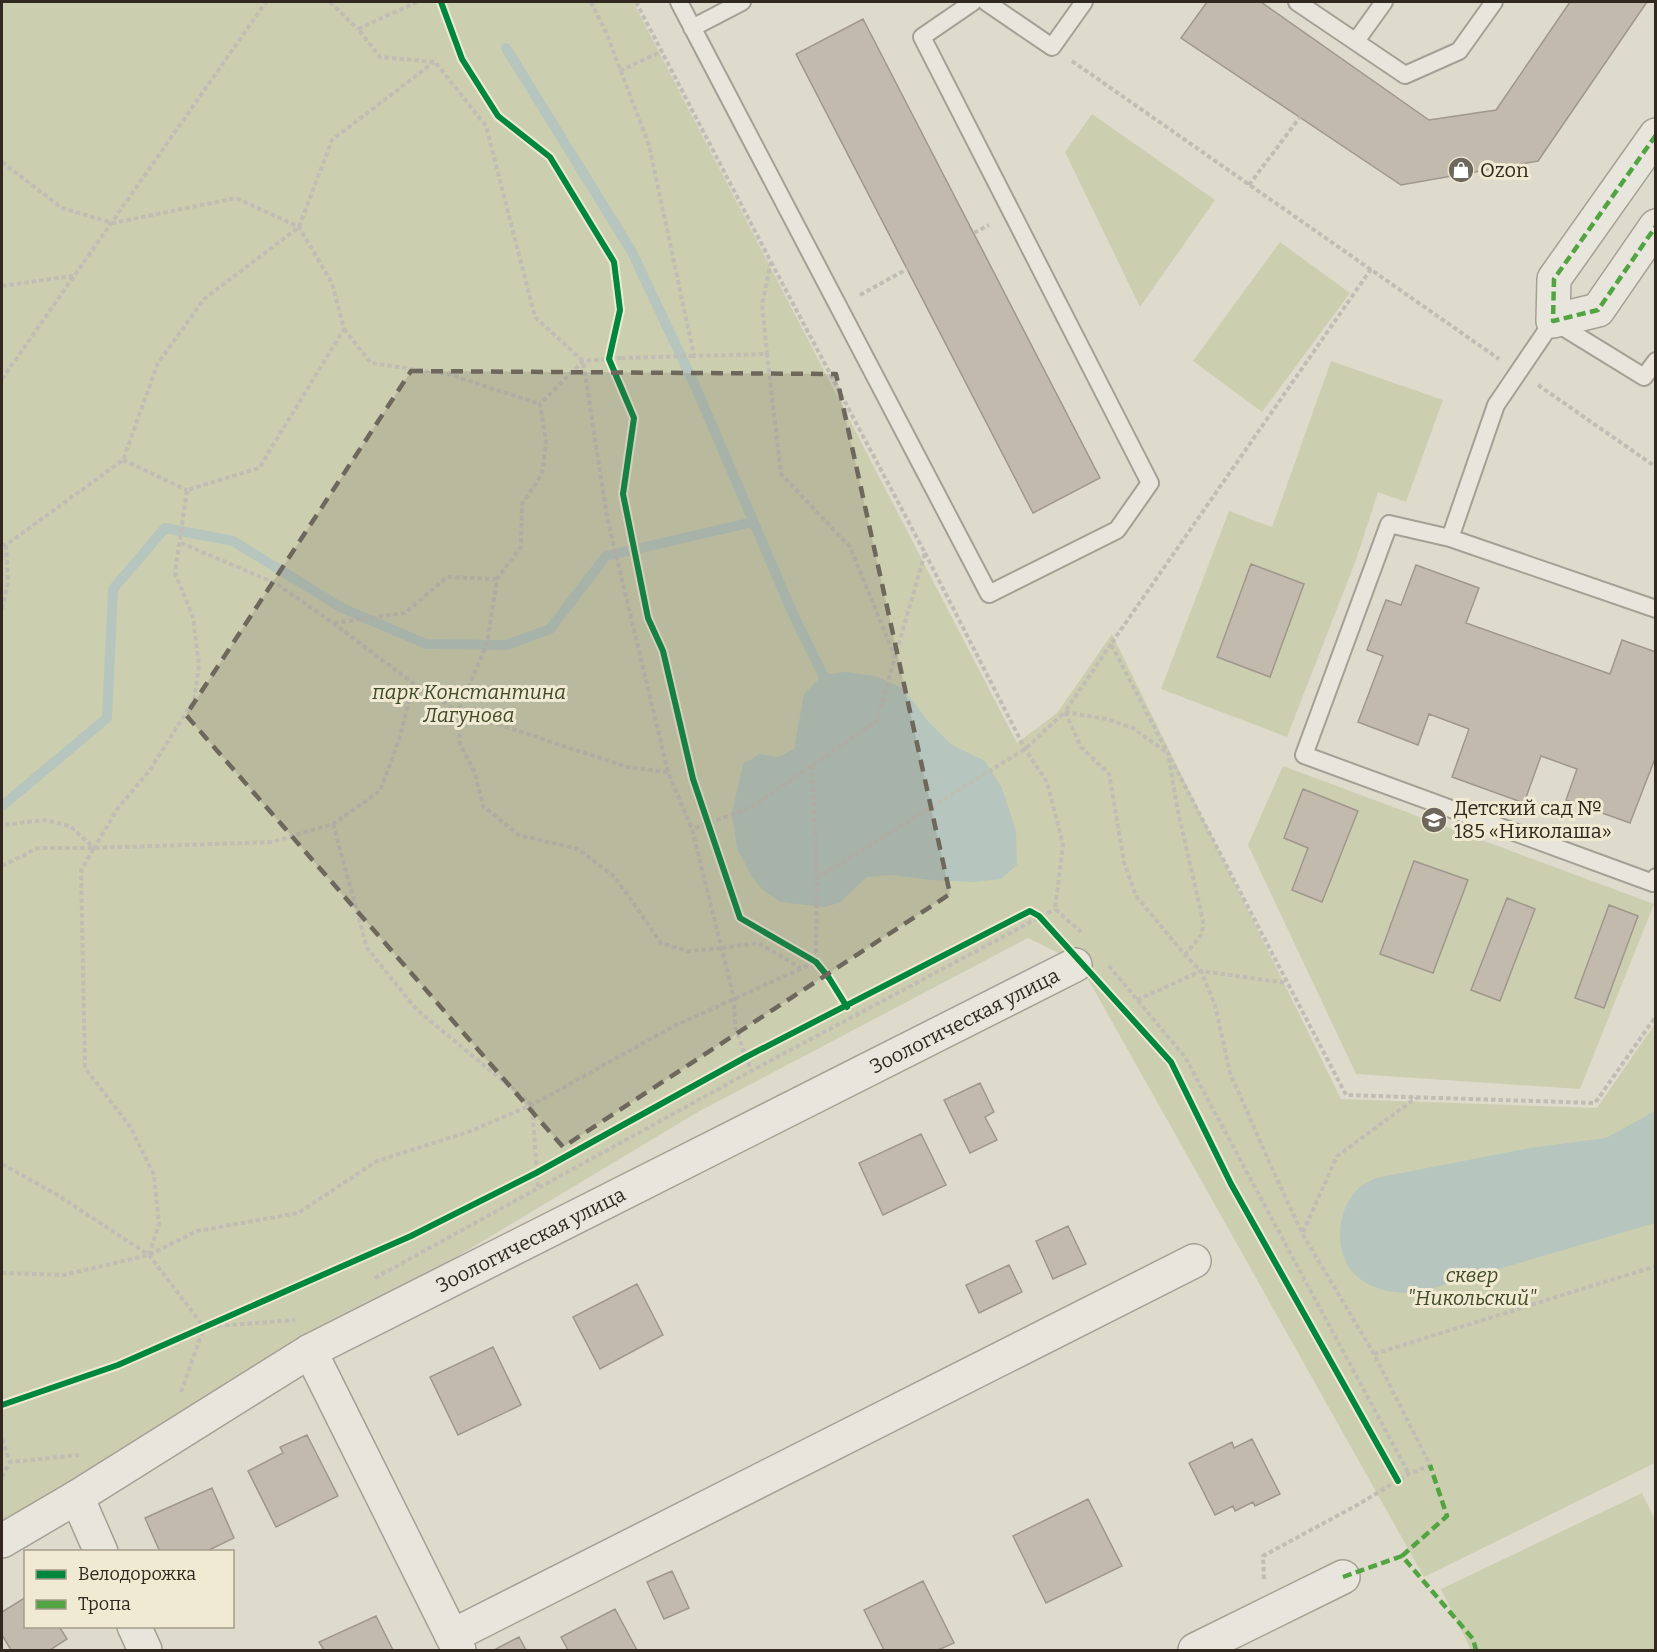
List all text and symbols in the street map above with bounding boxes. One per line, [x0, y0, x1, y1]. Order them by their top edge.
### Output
shop icon: Ozon [1446, 155, 1476, 185]
place label: Ozon [1480, 158, 1529, 182]
park label: парк Константина Лагунова [371, 680, 566, 727]
place label: Детский сад № 185 «Николаша» [1454, 796, 1612, 843]
school or university icon: Детский сад № 185 «Николаша» [1419, 805, 1449, 835]
street label: Зоологическая улица [866, 963, 1063, 1079]
street label: Зоологическая улица [432, 1182, 629, 1297]
park label: сквер "Никольский" [1408, 1263, 1537, 1310]
legend [24, 1550, 234, 1628]
text: Велодорожка [78, 1563, 196, 1585]
text: Тропа [78, 1593, 131, 1615]

